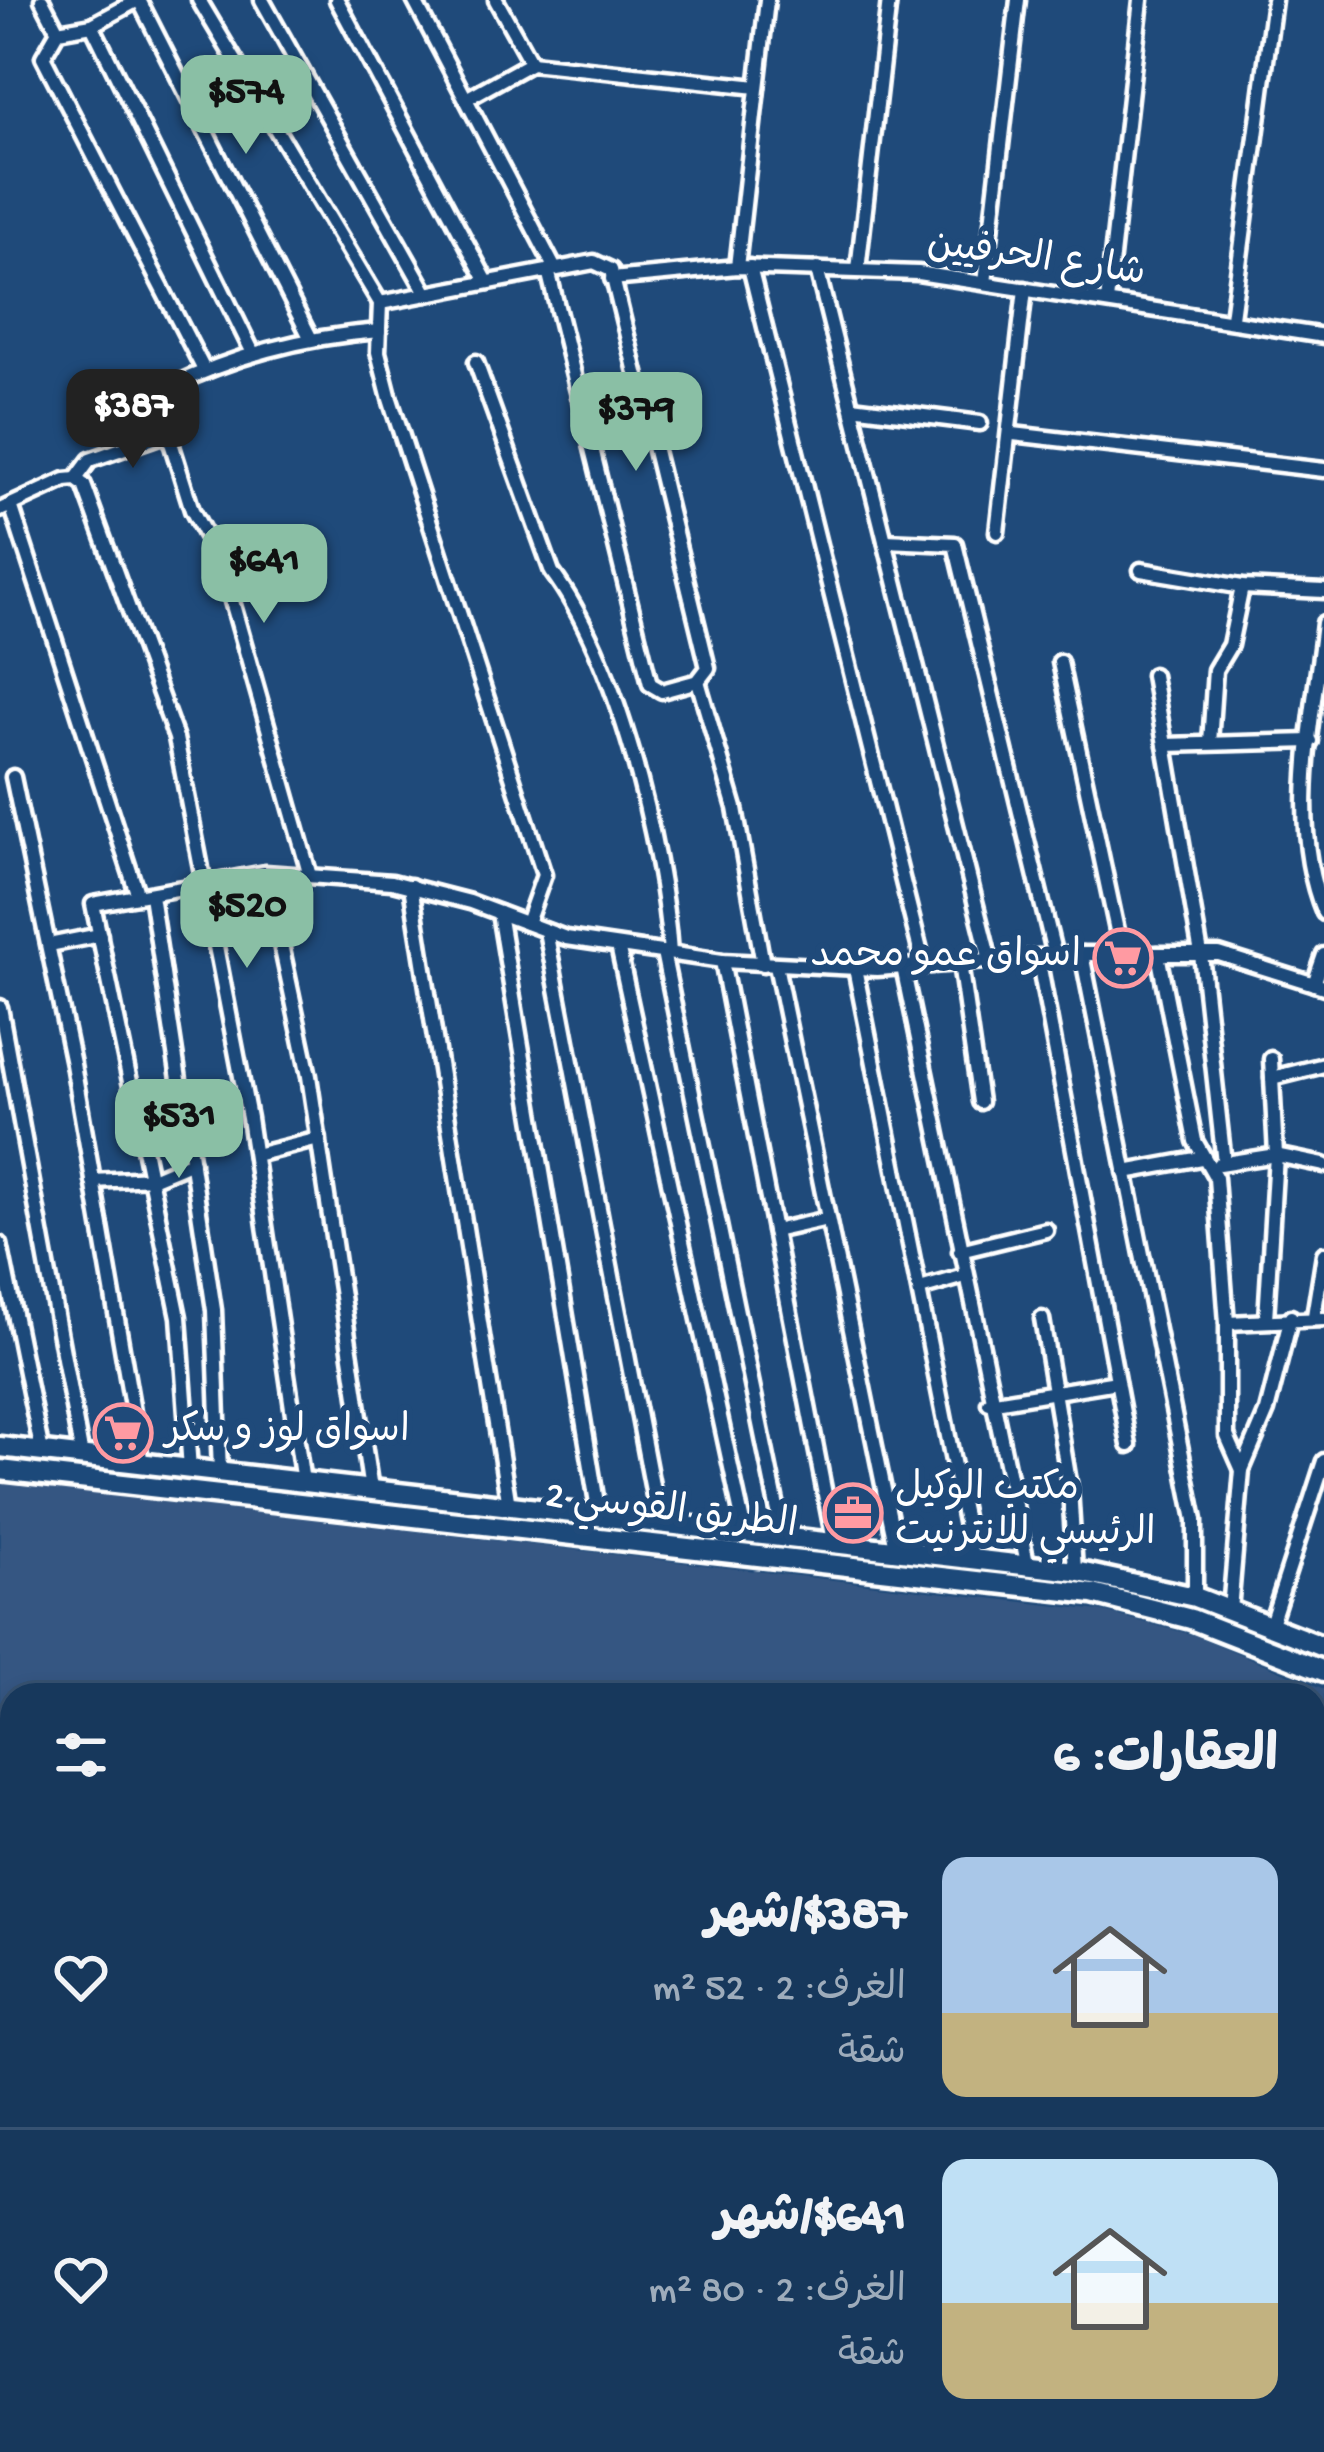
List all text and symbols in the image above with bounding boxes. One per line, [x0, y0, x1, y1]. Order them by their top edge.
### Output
pin: $574 [175, 55, 317, 157]
text: $574 [208, 71, 284, 117]
street label: شارع الحرفيين [924, 223, 1148, 299]
pin: $387 [62, 369, 204, 471]
pin: $379 [565, 372, 707, 474]
text: $387 [93, 385, 173, 431]
text: $379 [597, 388, 675, 434]
pin: $641 [193, 524, 335, 626]
text: $641 [228, 540, 300, 586]
pin: $520 [176, 869, 318, 971]
text: $520 [207, 885, 287, 931]
supermarket icon: اسواق عمو محمد [1092, 927, 1154, 989]
place label: اسواق عمو محمد [810, 935, 1081, 981]
pin: $531 [108, 1079, 250, 1181]
text: $531 [142, 1095, 216, 1141]
supermarket icon: اسواق لوز و سكر [92, 1402, 154, 1464]
place label: اسواق لوز و سكر [162, 1410, 410, 1456]
place label: مكتب الوكيل الرئيسي للانترنيت [895, 1468, 1156, 1563]
street label: الطريق القوسي 2 [542, 1475, 800, 1555]
office icon: مكتب الوكيل الرئيسي للانترنيت [822, 1482, 884, 1544]
icon: filters [48, 1722, 114, 1788]
text: العقارات: 6 [1053, 1730, 1278, 1790]
text: $387/شهر [705, 1888, 906, 1948]
icon: home [1038, 1905, 1182, 2049]
icon: heart [48, 1944, 114, 2010]
text: الغرف: 2 · 52 m² [653, 1968, 906, 2014]
text: شقة [838, 2032, 906, 2078]
text: $641/شهر [715, 2190, 906, 2250]
icon: home [1038, 2207, 1182, 2351]
icon: heart [48, 2246, 114, 2312]
text: الغرف: 2 · 80 m² [649, 2270, 906, 2316]
text: شقة [838, 2334, 906, 2380]

